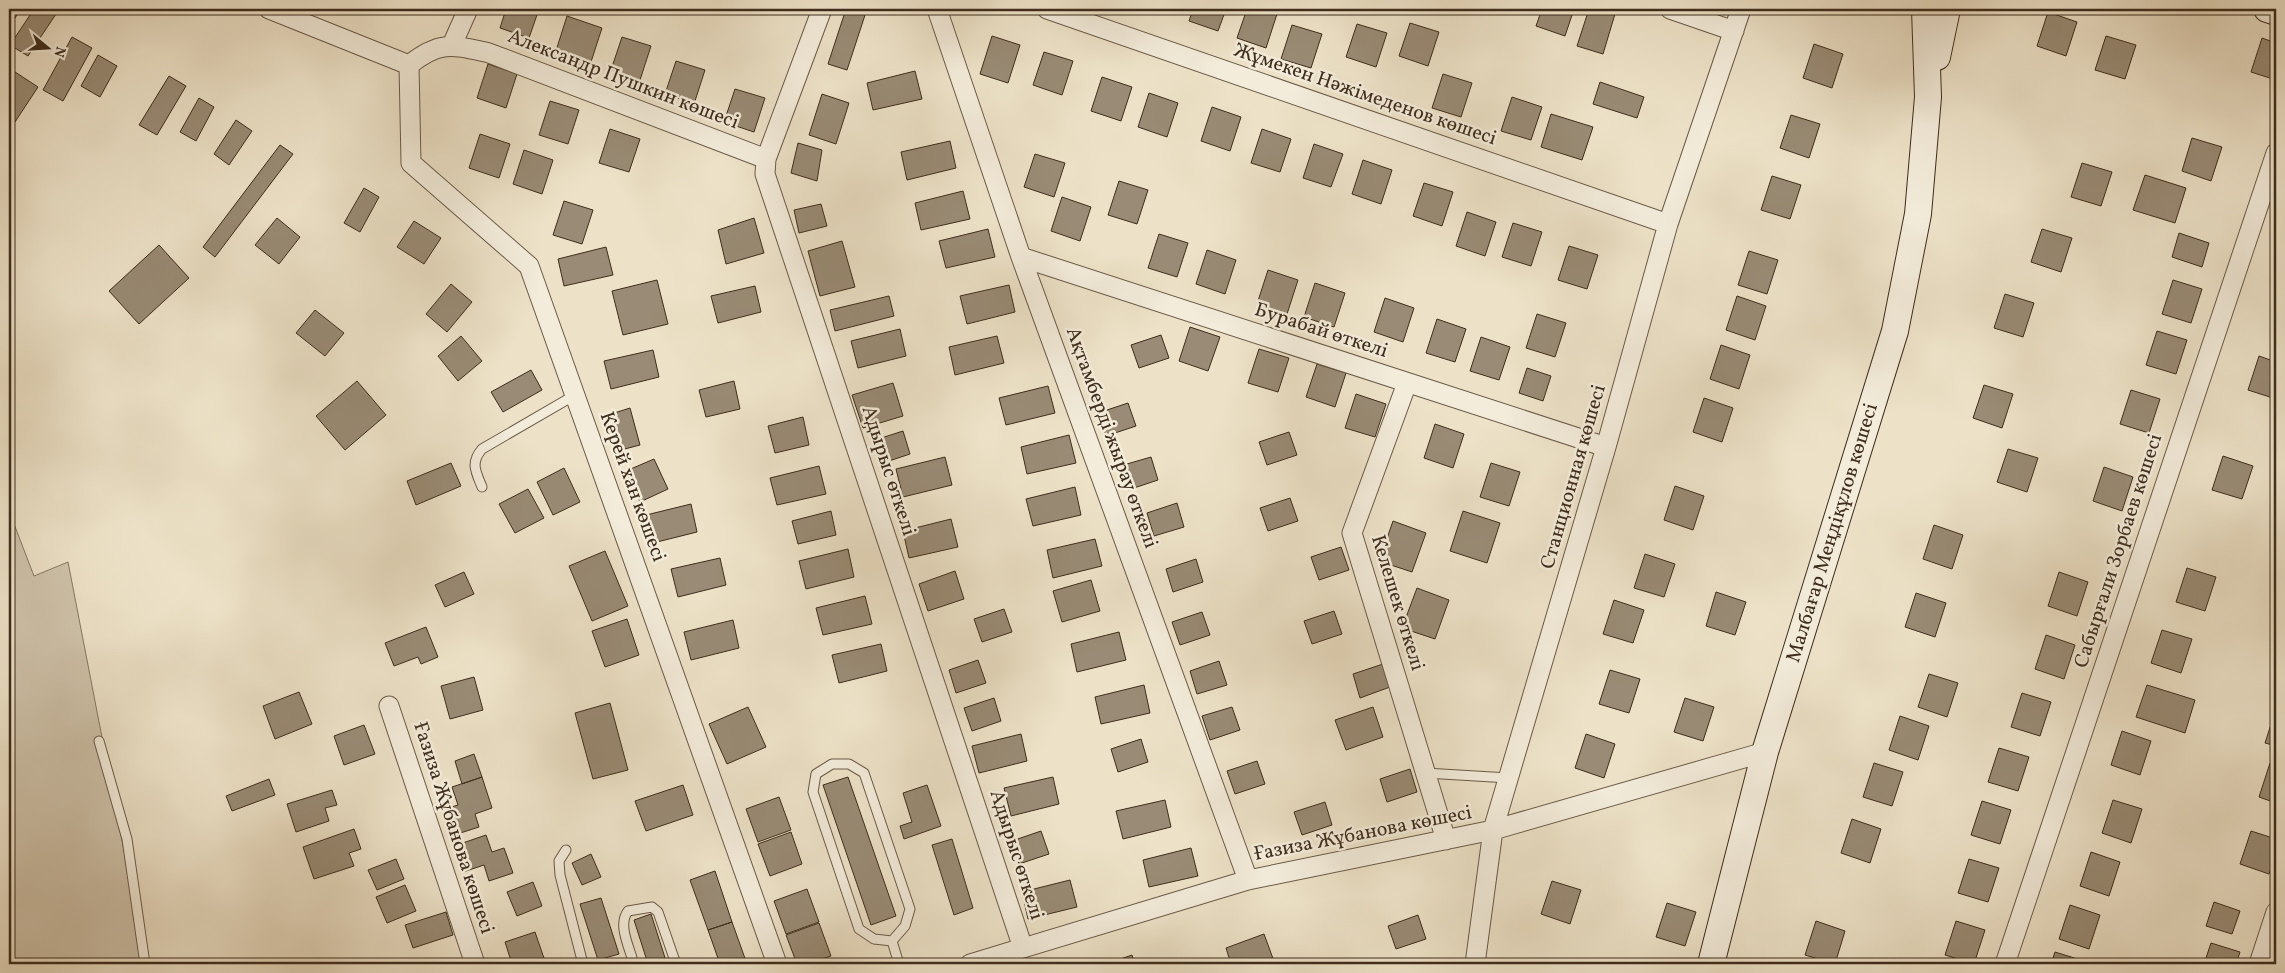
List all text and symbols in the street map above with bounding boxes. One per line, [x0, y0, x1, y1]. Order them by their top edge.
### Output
north arrow [22, 22, 72, 72]
street label: Александр Пушкин көшесі [503, 23, 743, 137]
street label: Жұмекен Нәжімеденов көшесі [1230, 37, 1500, 153]
text: N [48, 44, 70, 59]
street label: Бурабай өткелі [1251, 296, 1391, 366]
street label: Ақтамберді жырау өткелі [1058, 324, 1164, 552]
street label: Станционная көшесі [1534, 382, 1614, 572]
street label: Малбағар Меңдіқұлов көшесі [1780, 400, 1886, 666]
street label: Адырыс өткелі [854, 402, 922, 540]
street label: Керей хан көшесі [592, 408, 672, 566]
street label: Сабырғали Зорбаев көшесі [2068, 430, 2170, 672]
street label: Келешек өткелі [1363, 532, 1431, 674]
street label: Ғазиза Жұбанова көшесі [405, 718, 501, 938]
street label: Адырыс өткелі [982, 786, 1050, 924]
street label: Ғазиза Жұбанова көшесі [1252, 799, 1474, 869]

